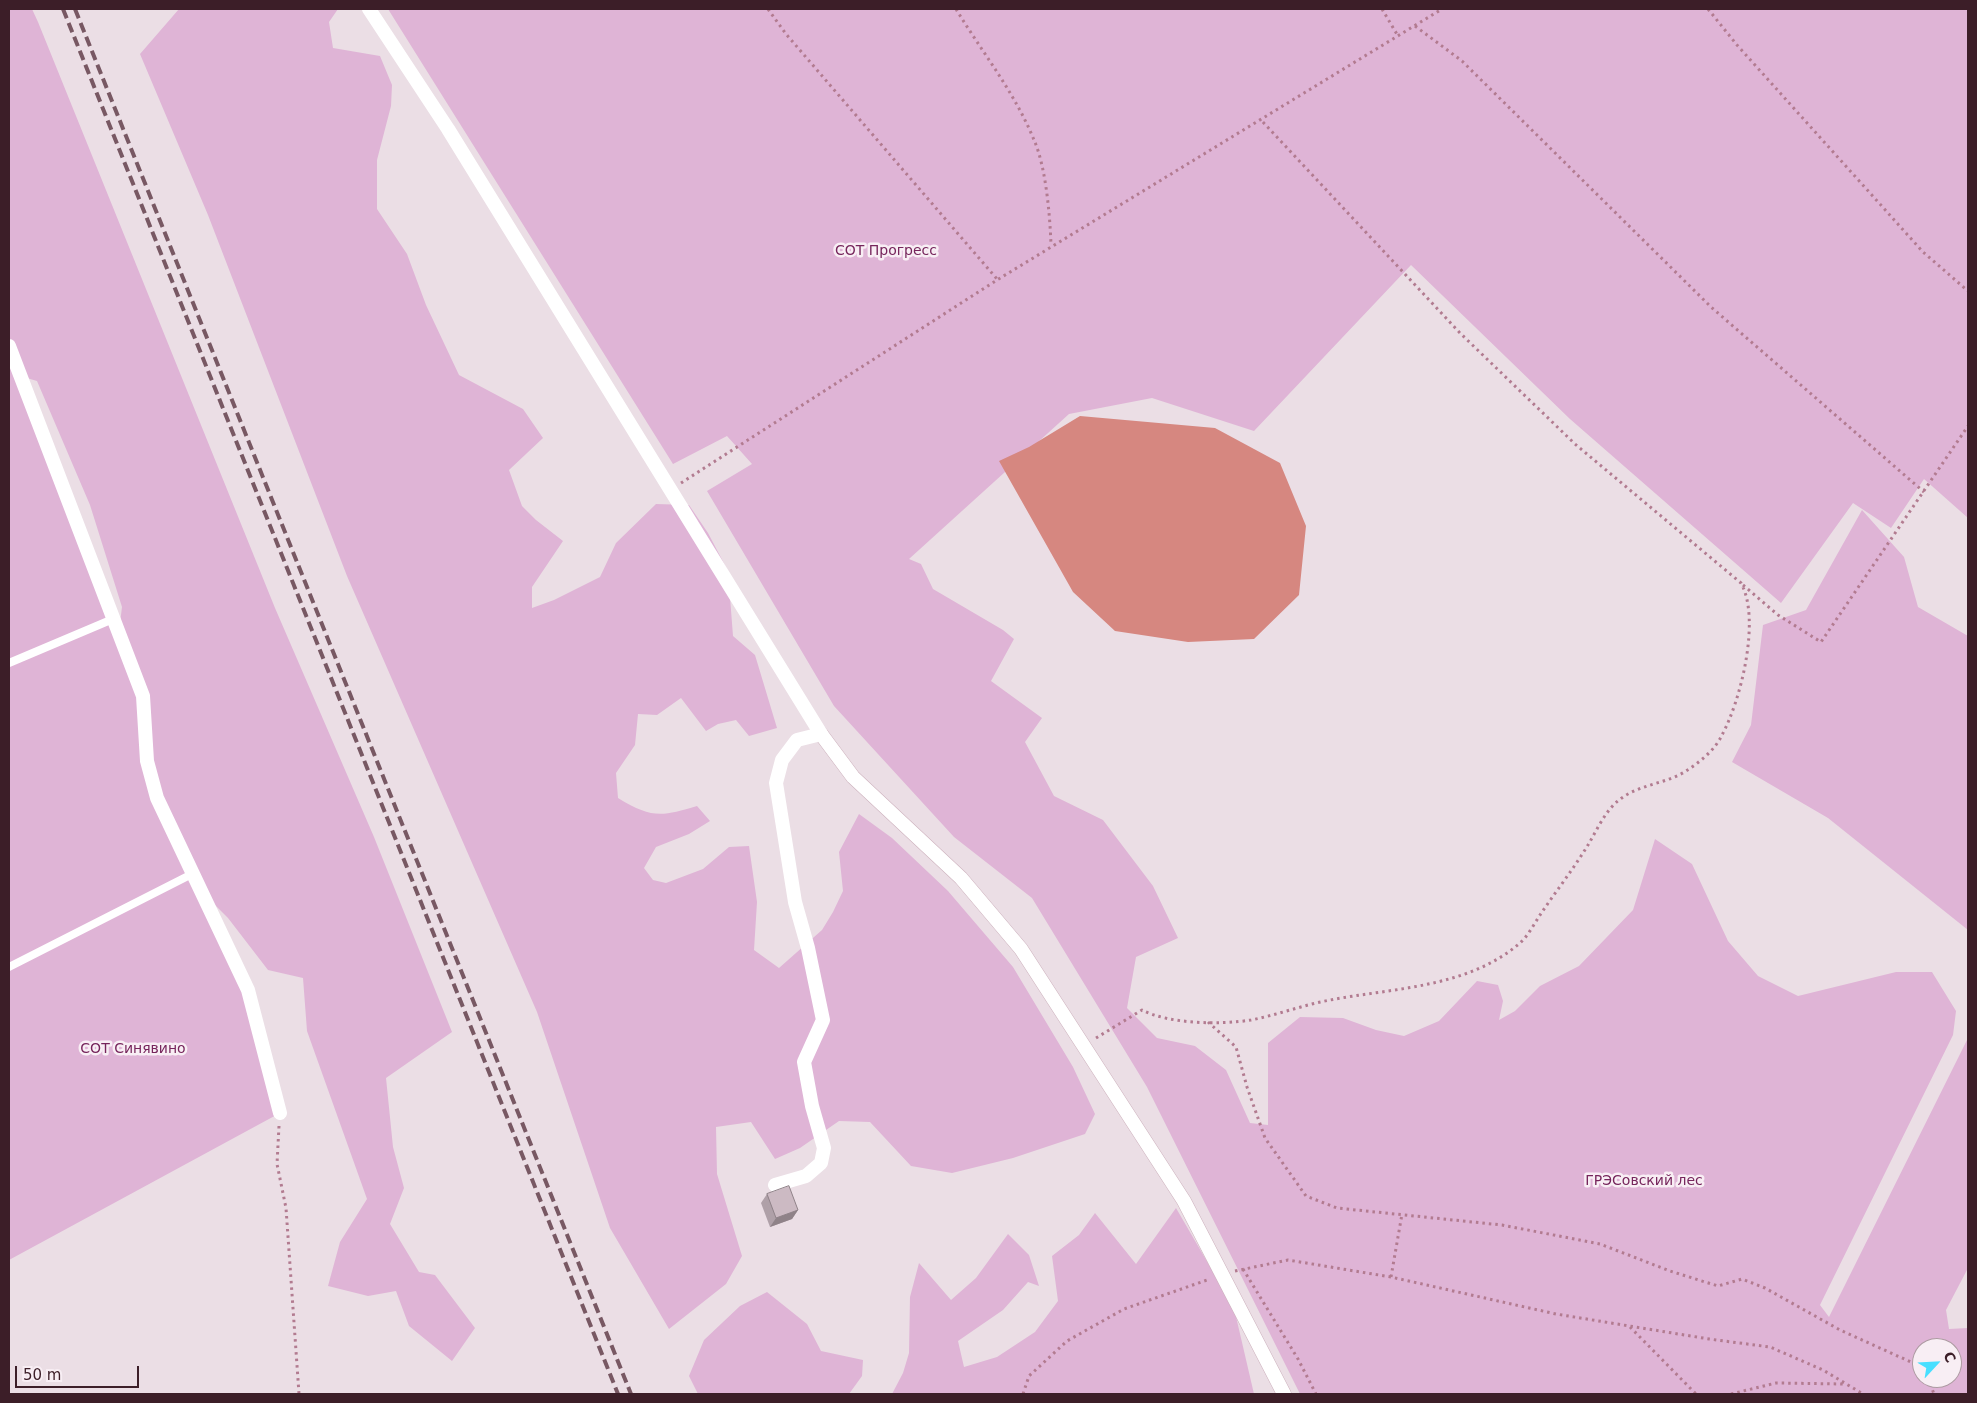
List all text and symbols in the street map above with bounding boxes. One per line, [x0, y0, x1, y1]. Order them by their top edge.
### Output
park label: СОТ Прогресс [835, 243, 937, 259]
park label: СОТ Синявино [80, 1041, 186, 1057]
park label: ГРЭСовский лес [1585, 1173, 1703, 1189]
north arrow [1912, 1338, 1962, 1388]
text: С [1940, 1349, 1959, 1365]
scale bar [18, 1356, 141, 1388]
text: 50 m [23, 1366, 61, 1384]

